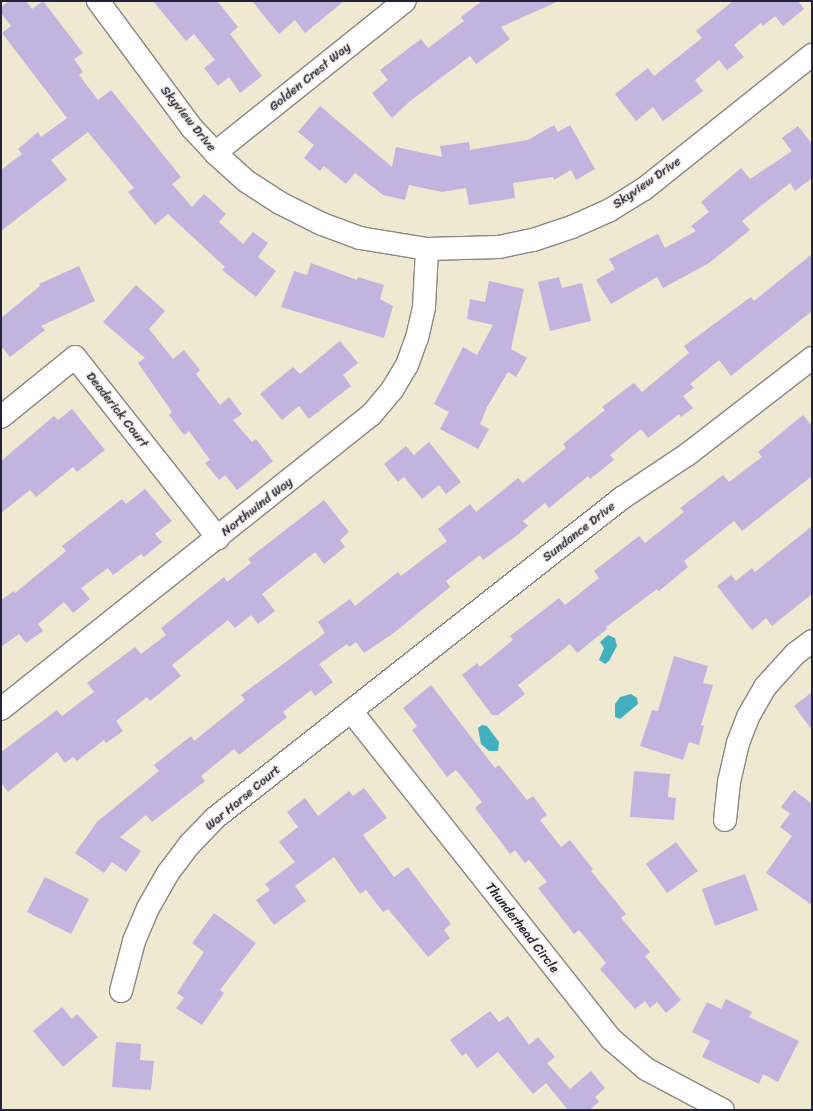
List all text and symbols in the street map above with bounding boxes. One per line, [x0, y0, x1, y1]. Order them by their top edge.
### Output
street label: Golden Crest Way [266, 39, 354, 115]
street label: Skyview Drive [157, 83, 219, 155]
street label: Skyview Drive [610, 154, 684, 212]
street label: Deaderick Court [82, 369, 152, 451]
street label: Northwind Way [218, 474, 296, 540]
street label: Sundance Drive [539, 499, 619, 565]
street label: War Horse Court [202, 761, 284, 835]
street label: Thunderhead Circle [482, 880, 562, 976]

